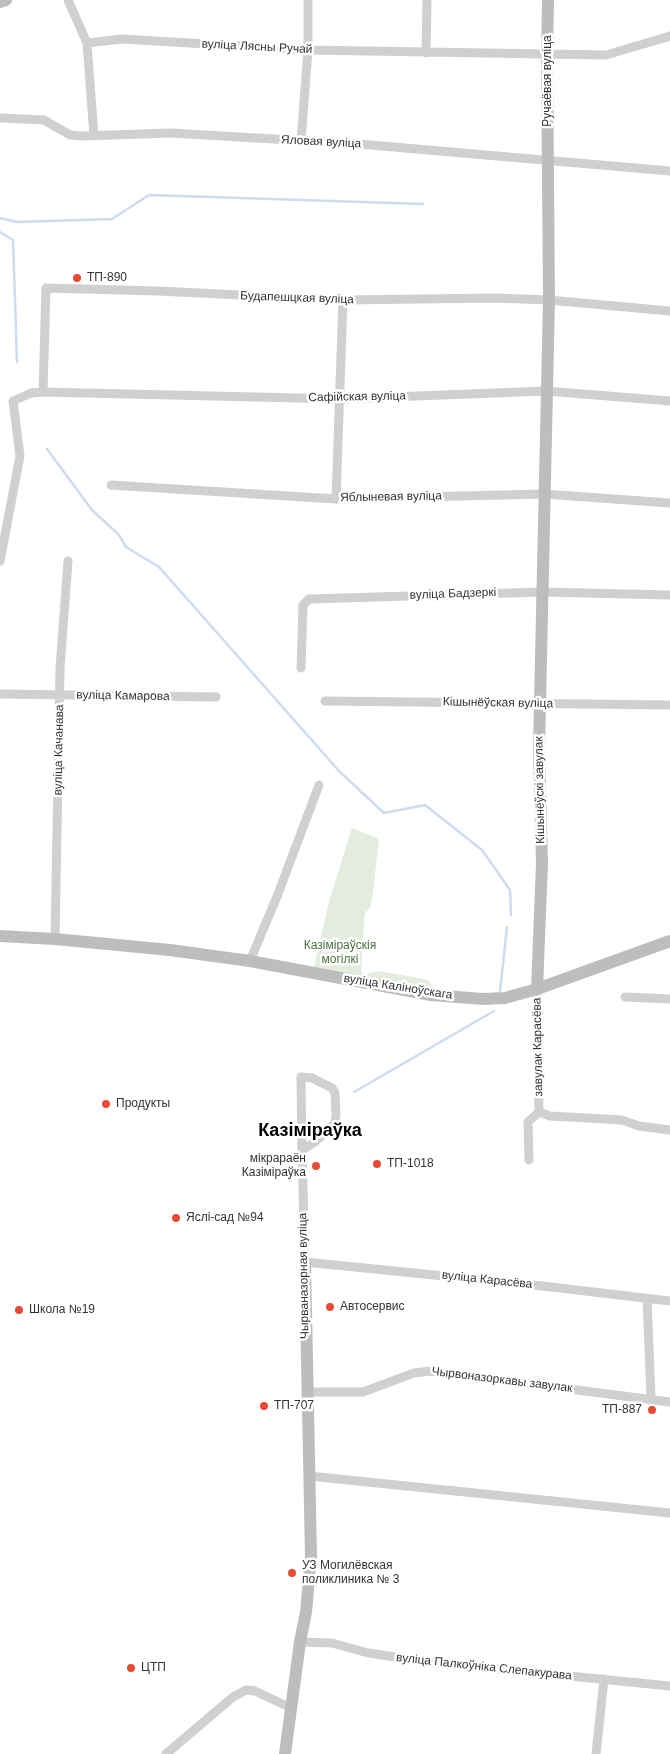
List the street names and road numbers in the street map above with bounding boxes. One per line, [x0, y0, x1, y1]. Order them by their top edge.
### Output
street label: Ручаёвая вуліца [541, 35, 555, 127]
street label: вуліца Лясны Ручай [201, 37, 313, 57]
street label: Яловая вуліца [281, 133, 361, 151]
street label: Будапешцкая вуліца [240, 289, 354, 307]
street label: Сафійская вуліца [308, 389, 406, 405]
street label: Яблыневая вуліца [340, 489, 442, 505]
street label: вуліца Бадзеркі [409, 585, 497, 603]
street label: вуліца Камарова [76, 688, 170, 704]
street label: Кішынёўская вуліца [443, 695, 553, 711]
street label: вуліца Качанава [51, 704, 67, 796]
street label: Кішынёўскі завулак [532, 736, 548, 844]
street label: вуліца Каліноўскага [343, 971, 453, 1003]
street label: завулак Карасёва [530, 997, 546, 1097]
street label: Чырваназорная вуліца [296, 1213, 312, 1339]
street label: вуліца Карасёва [441, 1268, 533, 1292]
street label: Чырвоназоркавы завулак [431, 1364, 573, 1396]
street label: вуліца Палкоўніка Слепакурава [395, 1651, 573, 1683]

